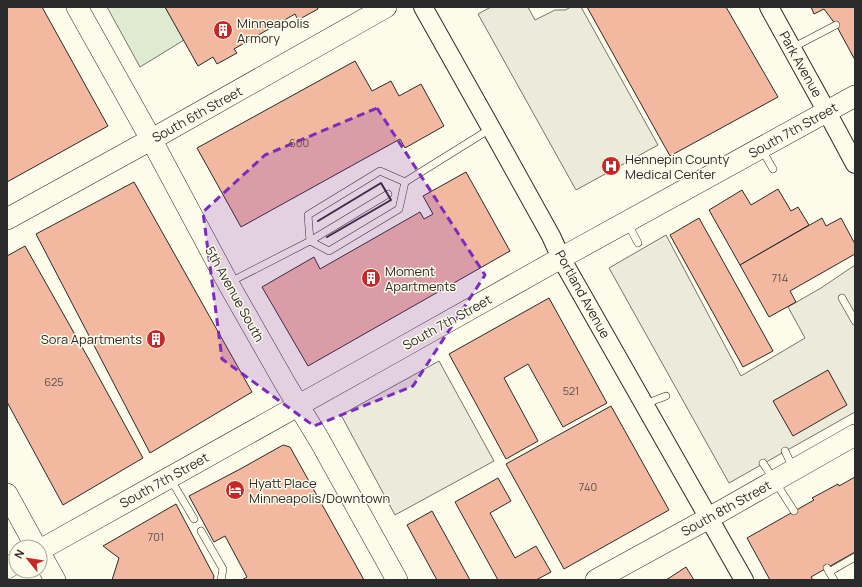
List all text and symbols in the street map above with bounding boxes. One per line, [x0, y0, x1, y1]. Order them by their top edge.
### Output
place label: Minneapolis Armory [237, 14, 310, 47]
building icon: Minneapolis Armory [212, 19, 234, 41]
street label: Park Avenue [775, 28, 827, 101]
street label: South 6th Street [149, 82, 245, 146]
street label: South 7th Street [745, 98, 841, 162]
house number: 600 [289, 135, 309, 150]
place label: Hennepin County Medical Center [625, 150, 730, 183]
hospital icon: Hennepin County Medical Center [600, 155, 622, 177]
street label: 5th Avenue South [201, 243, 269, 345]
street label: Portland Avenue [551, 247, 615, 342]
place label: Moment Apartments [385, 262, 456, 295]
building icon: Moment Apartments [360, 267, 382, 289]
house number: 714 [772, 270, 788, 285]
street label: South 7th Street [399, 290, 495, 354]
building icon: Sora Apartments [145, 328, 167, 350]
place label: Sora Apartments [41, 330, 142, 348]
house number: 625 [44, 374, 64, 389]
house number: 521 [563, 383, 579, 398]
street label: South 7th Street [116, 448, 212, 512]
place label: Hyatt Place Minneapolis/Downtown [249, 474, 390, 507]
street label: South 8th Street [678, 476, 774, 540]
hotel icon: Hyatt Place Minneapolis/Downtown [224, 479, 246, 501]
house number: 740 [579, 479, 597, 494]
house number: 701 [148, 529, 164, 544]
north arrow [8, 539, 48, 579]
text: N [10, 546, 27, 561]

